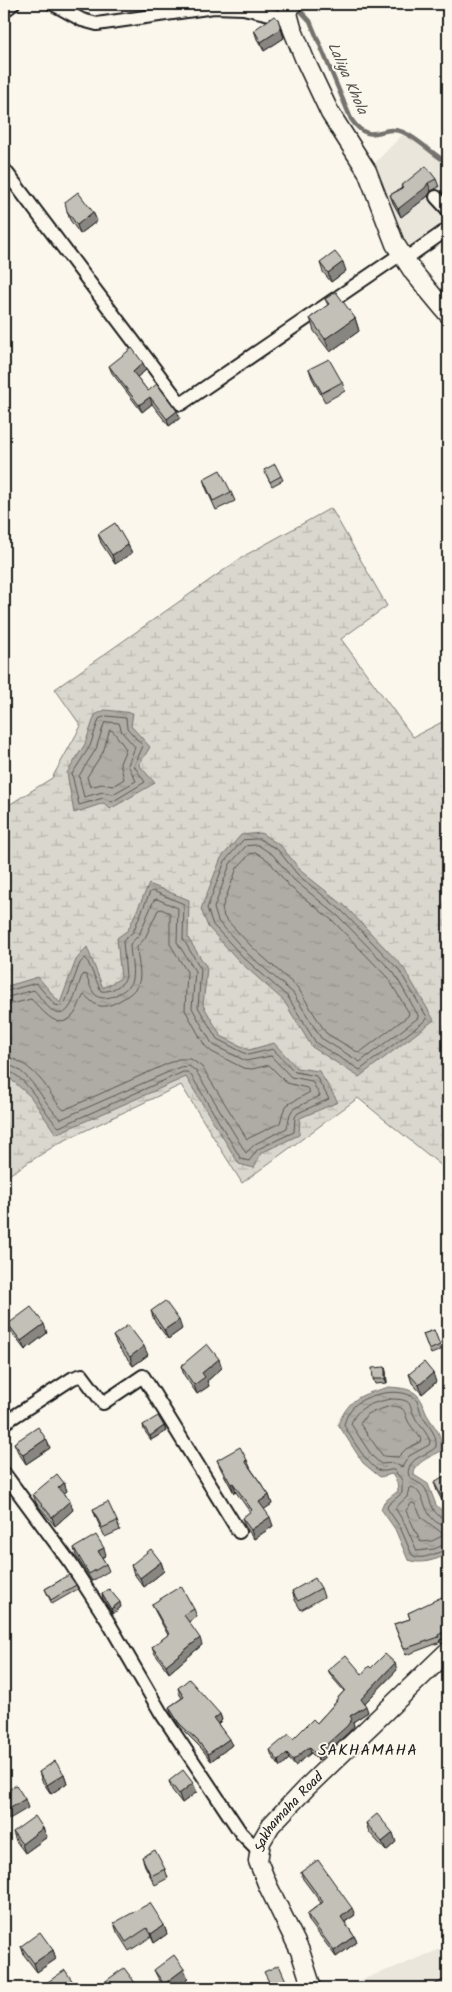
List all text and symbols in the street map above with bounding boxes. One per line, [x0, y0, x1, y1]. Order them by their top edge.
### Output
water label: Laliya Khola [320, 38, 374, 119]
district label: SAKHAMAHA [318, 1738, 418, 1763]
street label: Sakhamaha Road [250, 1766, 329, 1853]

